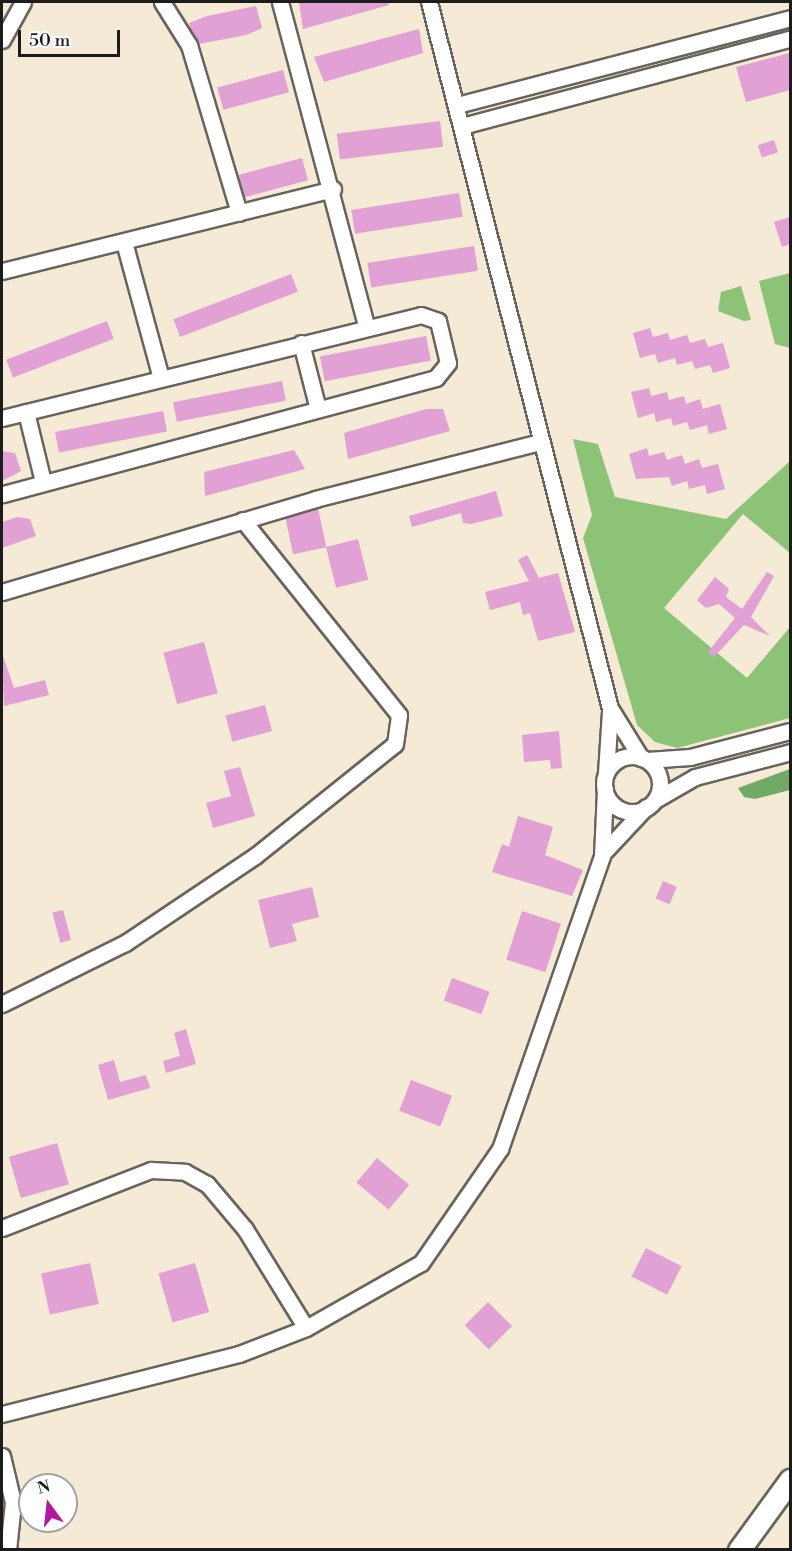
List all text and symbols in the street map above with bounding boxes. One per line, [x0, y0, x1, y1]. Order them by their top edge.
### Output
scale bar [21, 18, 123, 56]
text: 50 m [29, 29, 70, 52]
north arrow [18, 1473, 78, 1533]
text: N [35, 1476, 53, 1499]

